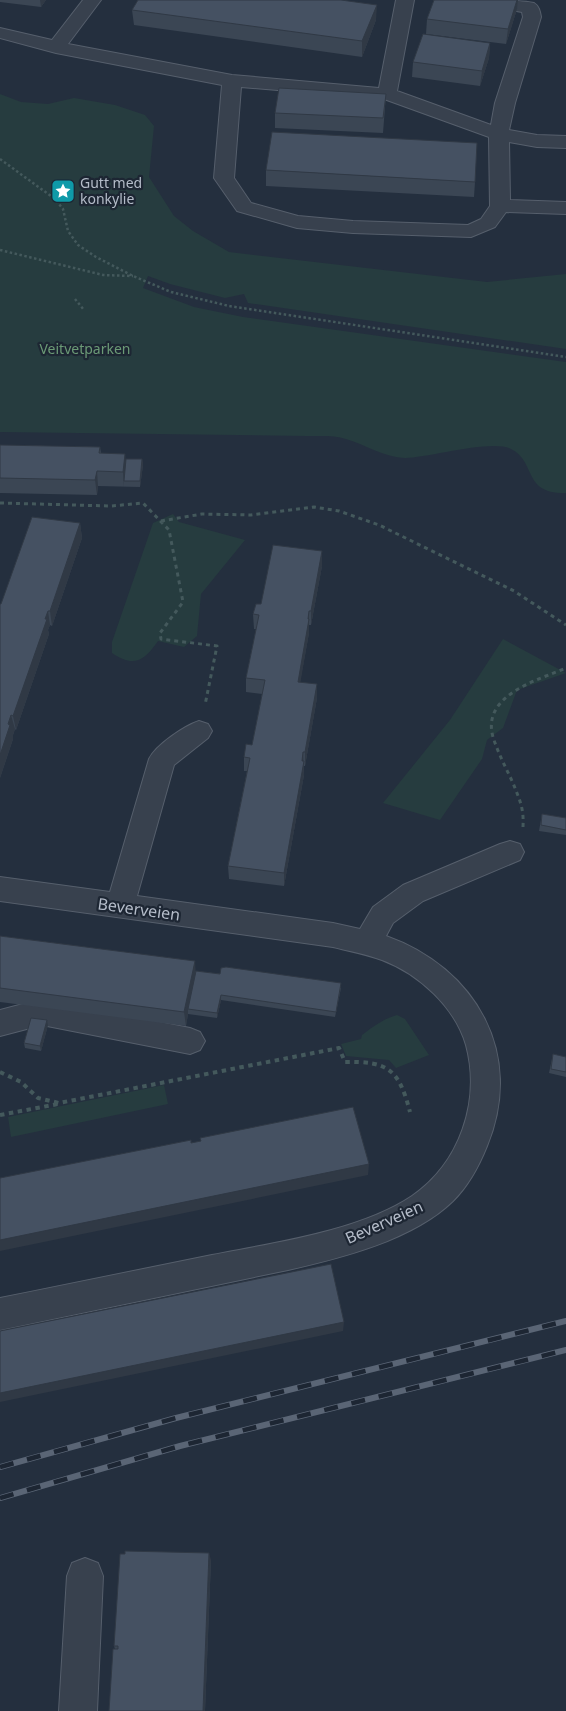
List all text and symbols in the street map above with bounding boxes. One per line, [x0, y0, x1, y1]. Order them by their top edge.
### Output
place label: Gutt med konkylie [80, 173, 142, 208]
place icon: Gutt med konkylie [50, 178, 76, 204]
park label: Veitvetparken [39, 339, 131, 358]
street label: Beverveien [96, 892, 182, 926]
street label: Beverveien [342, 1195, 426, 1249]

